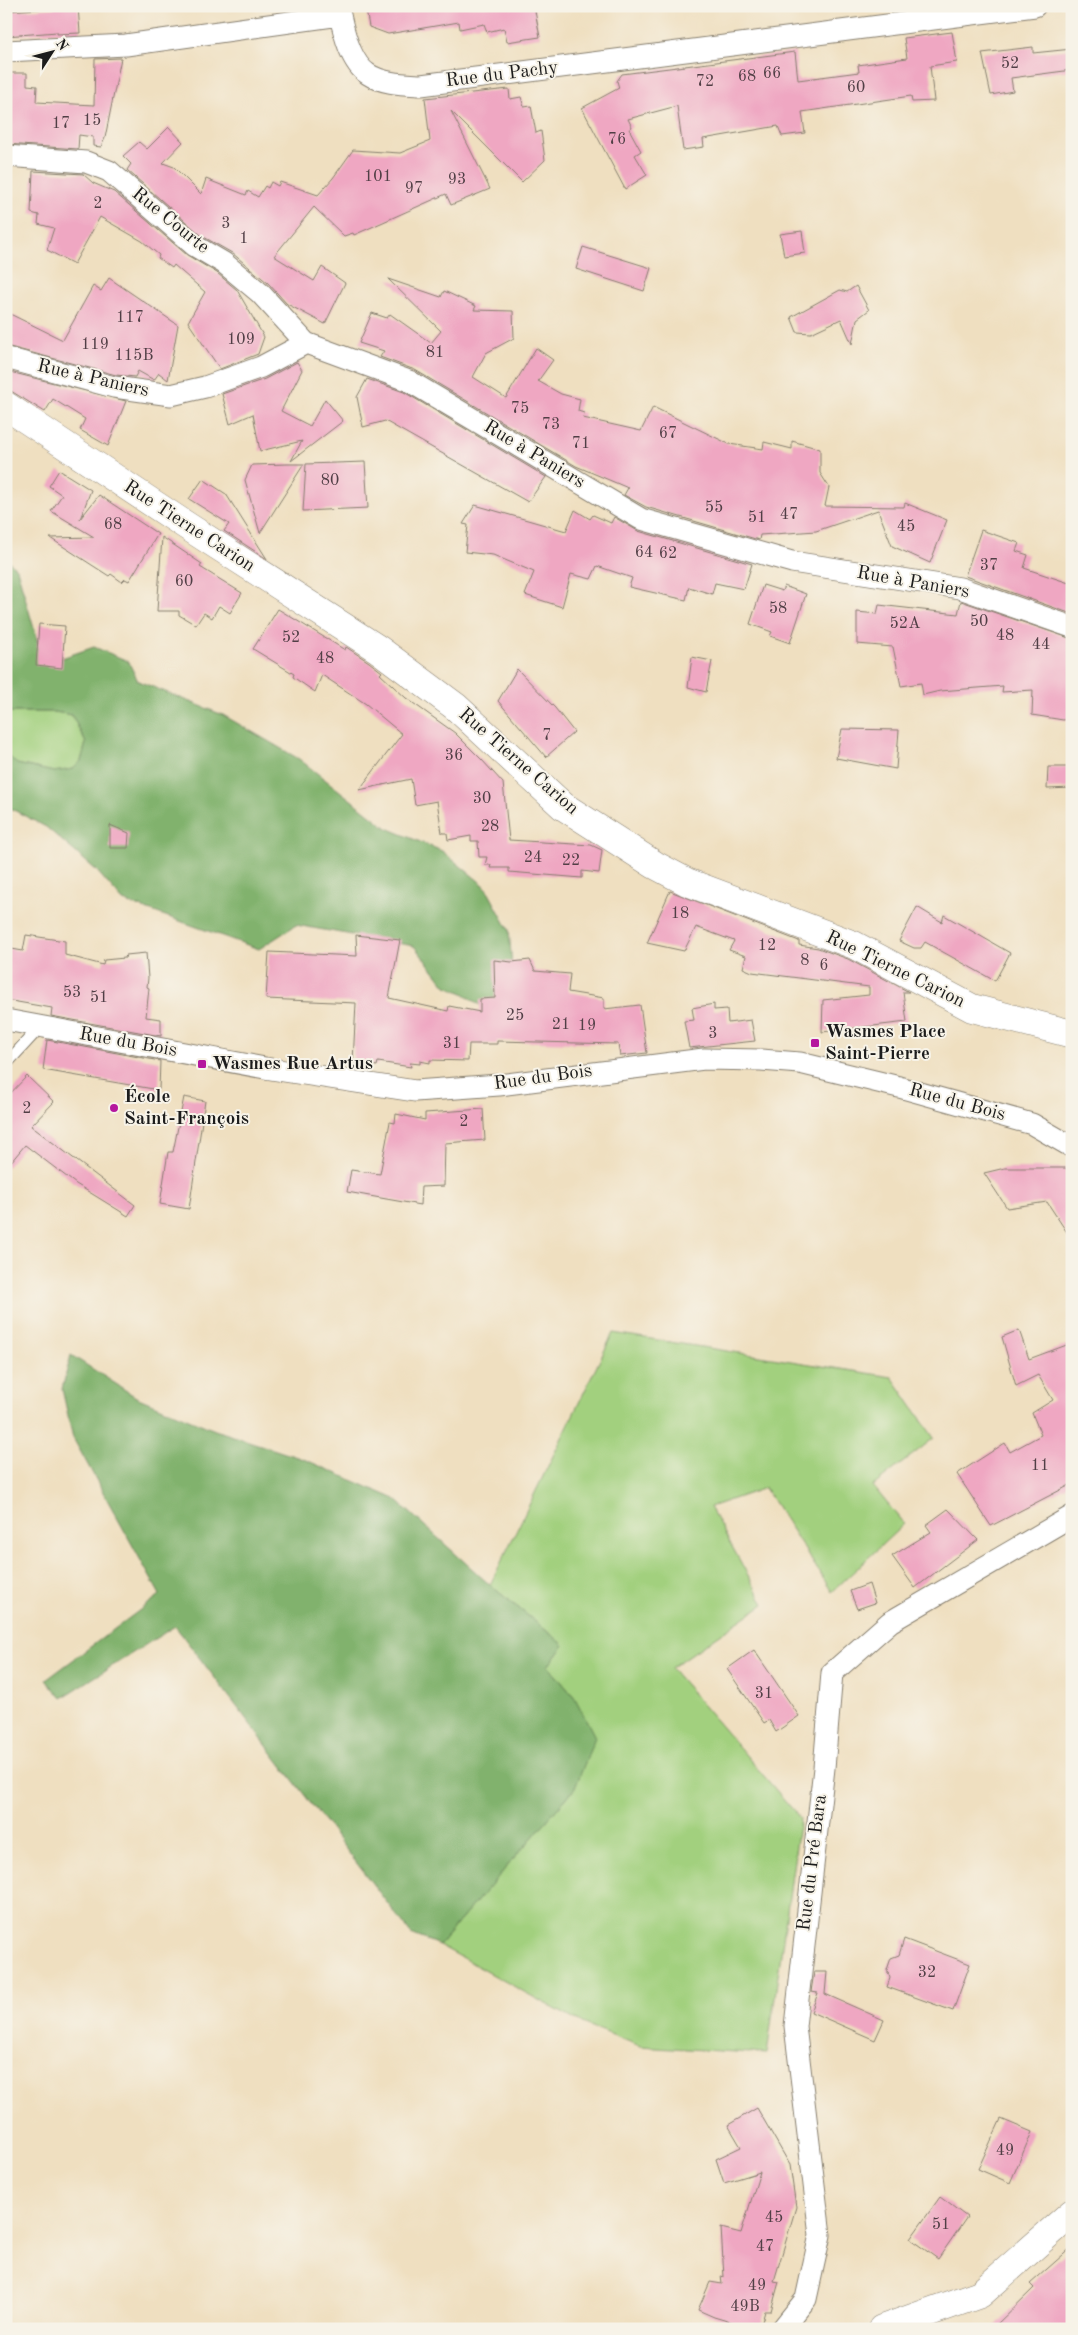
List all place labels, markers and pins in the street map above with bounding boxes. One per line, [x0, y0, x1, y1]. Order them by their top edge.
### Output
place label: Wasmes Place Saint-Pierre [825, 1023, 946, 1064]
marker: Wasmes Place Saint-Pierre [809, 1037, 821, 1049]
place label: Wasmes Rue Artus [212, 1055, 373, 1074]
marker: Wasmes Rue Artus [196, 1058, 208, 1070]
place label: École Saint-François [124, 1084, 249, 1129]
marker: École Saint-François [108, 1102, 120, 1114]

